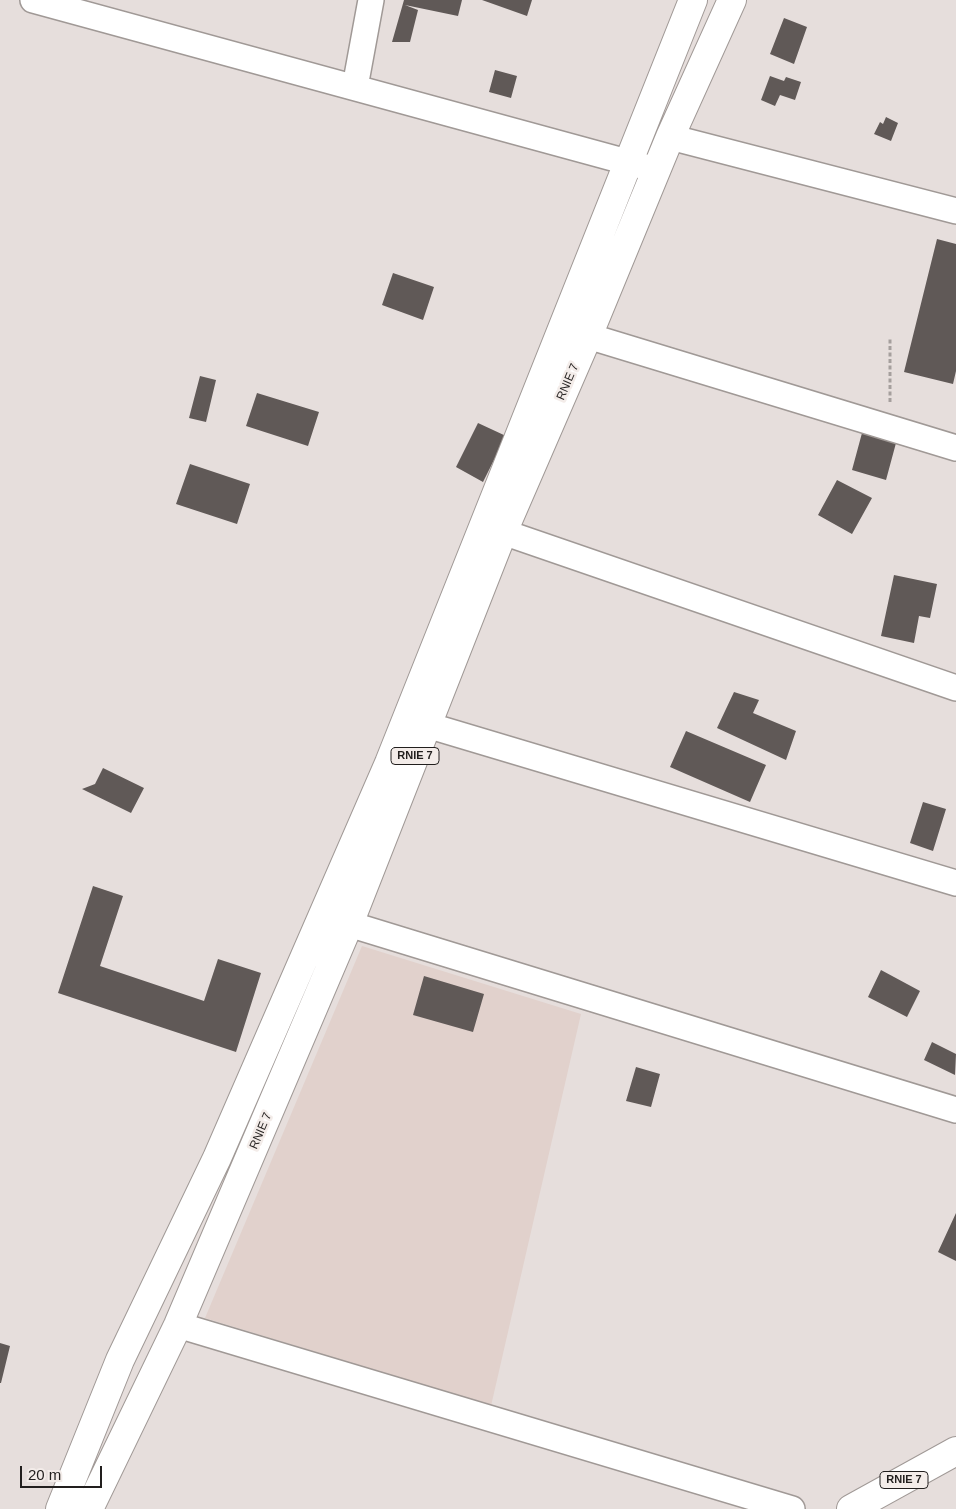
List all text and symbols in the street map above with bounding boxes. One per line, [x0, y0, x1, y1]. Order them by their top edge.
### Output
street label: RNIE 7 [554, 361, 582, 403]
road number: RNIE 7 [391, 748, 439, 764]
street label: RNIE 7 [247, 1110, 275, 1152]
scale bar [22, 1456, 105, 1488]
text: 20 m [28, 1466, 61, 1483]
road number: RNIE 7 [880, 1472, 928, 1488]

